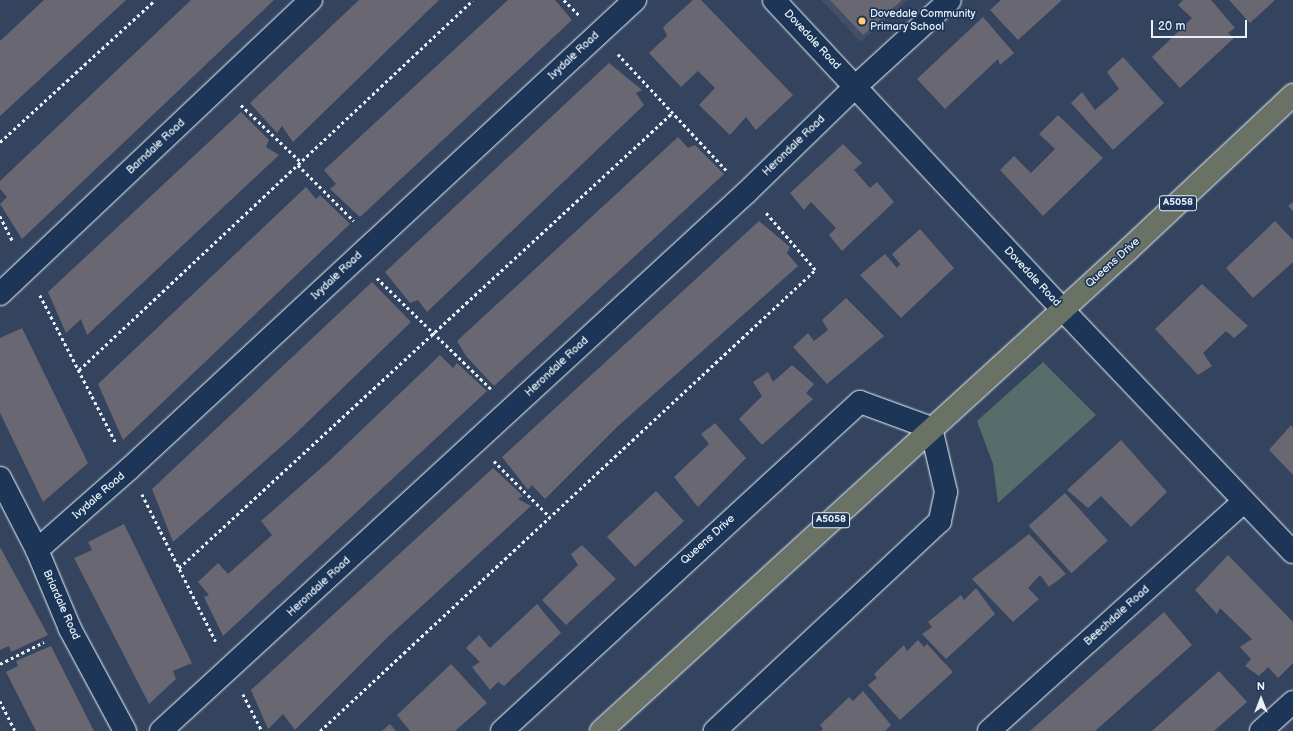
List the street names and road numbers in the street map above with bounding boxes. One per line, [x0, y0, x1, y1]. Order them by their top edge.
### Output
street label: Dovedale Road [781, 7, 843, 73]
street label: Ivydale Road [546, 29, 602, 83]
street label: Herondale Road [760, 113, 828, 179]
street label: Barndale Road [124, 117, 188, 177]
road number: A5058 [1159, 195, 1197, 211]
street label: Queens Drive [1083, 235, 1143, 291]
street label: Dovedale Road [1001, 244, 1063, 310]
street label: Ivydale Road [309, 249, 365, 303]
street label: Herondale Road [523, 334, 591, 400]
street label: Ivydale Road [70, 470, 128, 522]
street label: Queens Drive [678, 512, 738, 568]
road number: A5058 [812, 512, 850, 528]
street label: Herondale Road [285, 554, 353, 620]
street label: Briardale Road [40, 568, 82, 642]
street label: Beechdale Road [1082, 583, 1152, 649]

